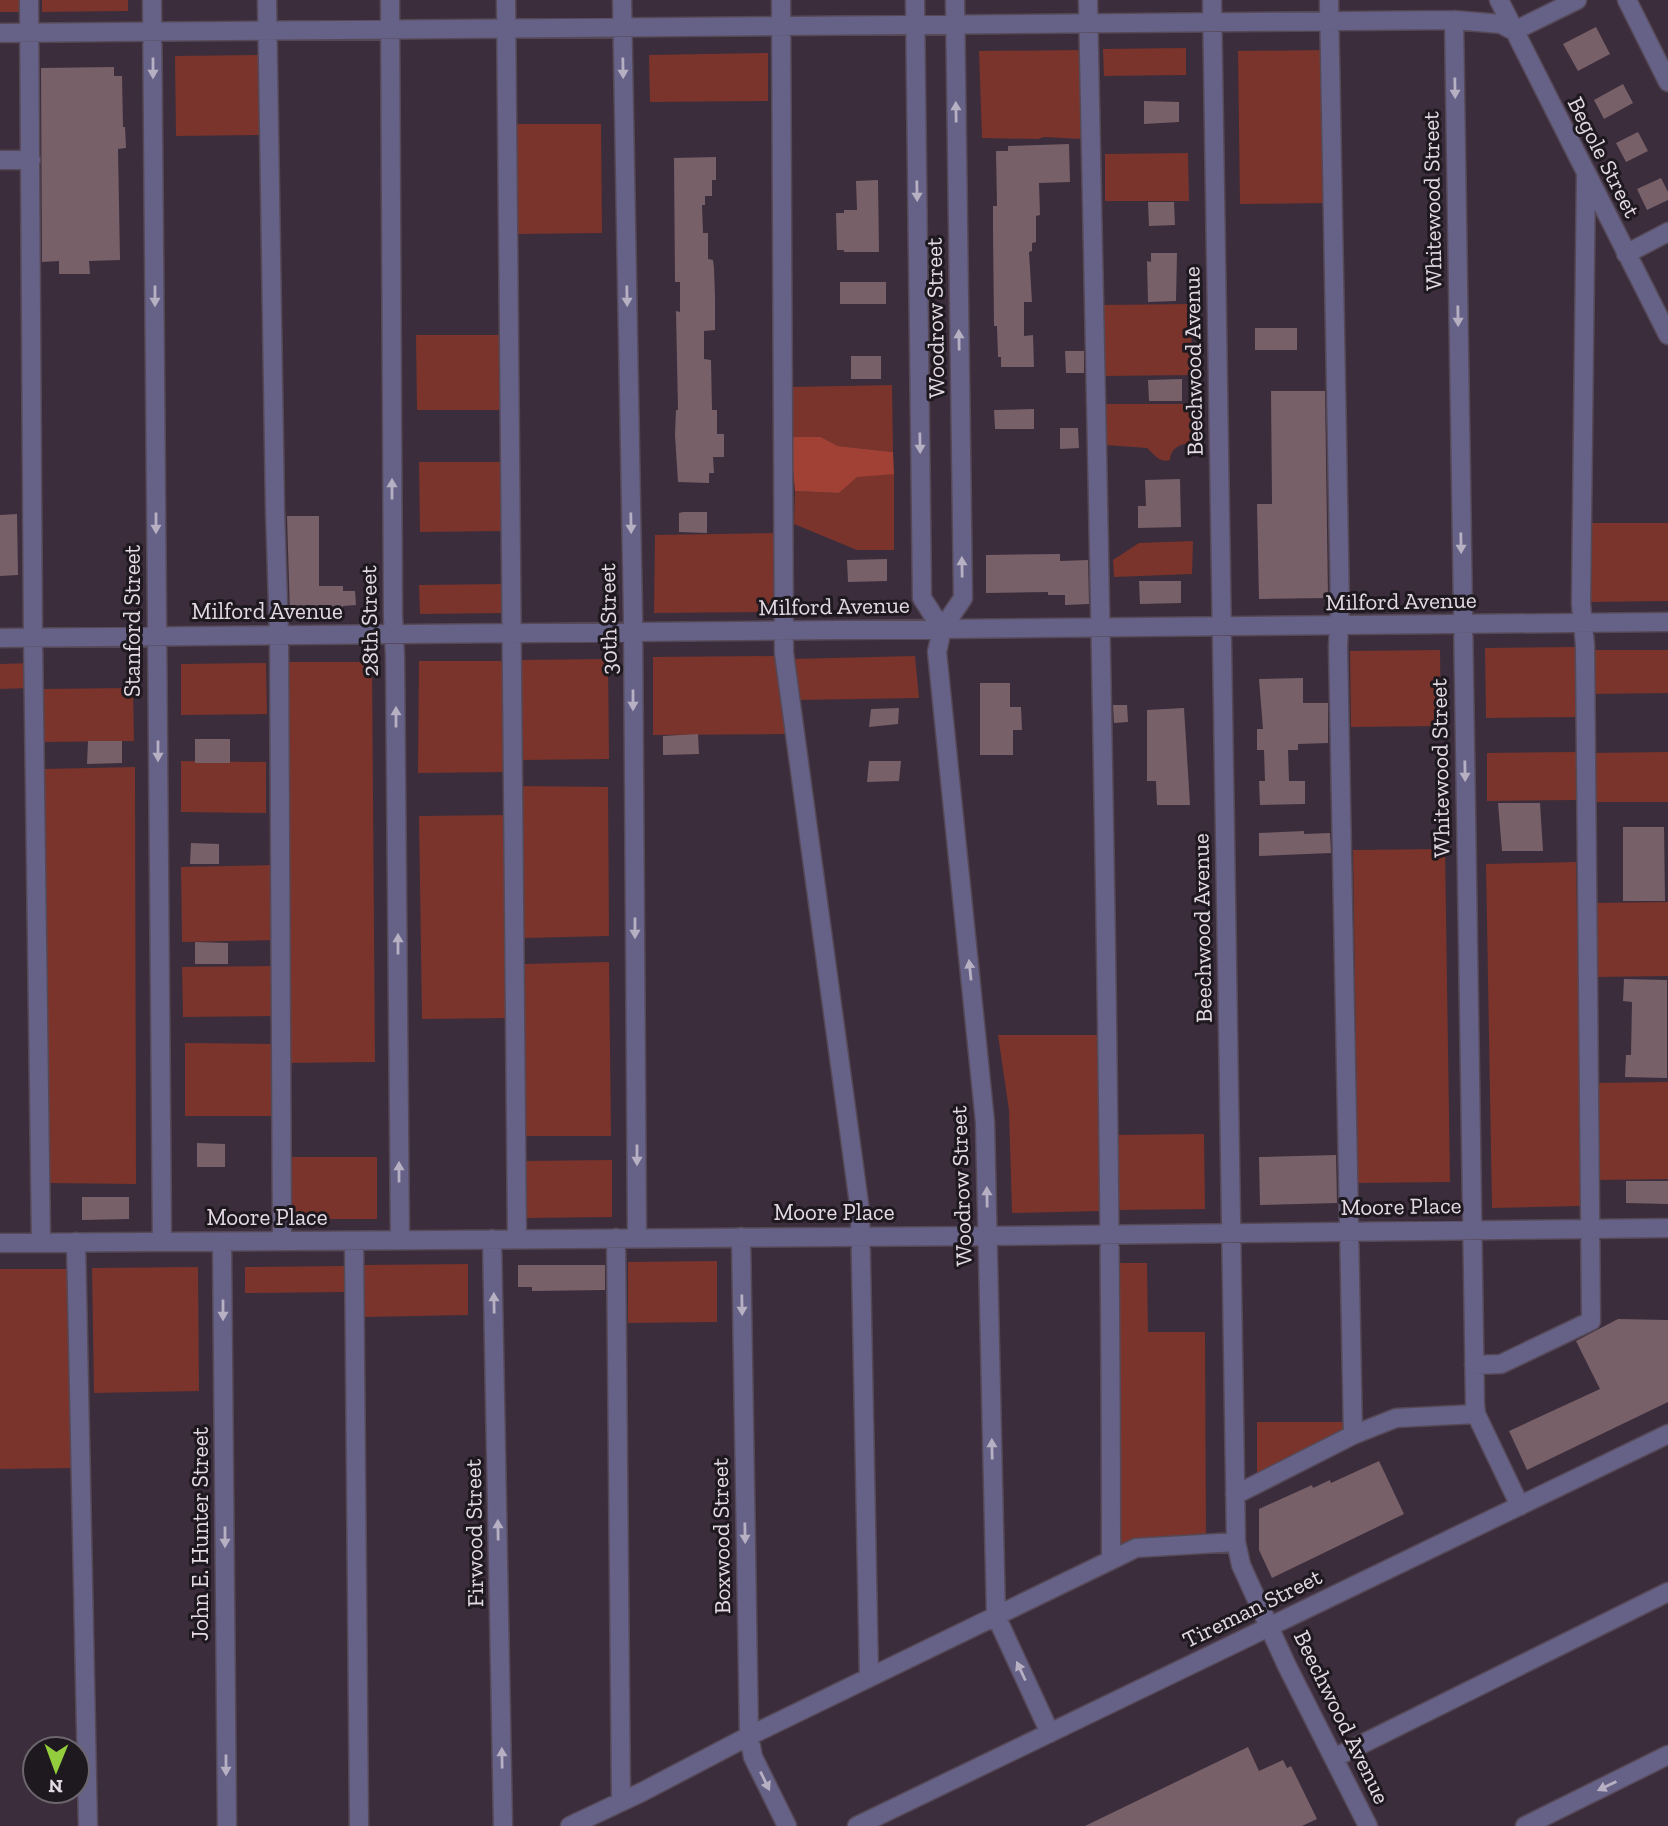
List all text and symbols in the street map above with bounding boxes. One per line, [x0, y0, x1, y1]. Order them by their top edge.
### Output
one-way arrow [147, 57, 159, 79]
one-way arrow [617, 57, 628, 79]
one-way arrow [1449, 77, 1461, 99]
street label: Begole Street [1562, 92, 1647, 223]
one-way arrow [951, 101, 962, 123]
street label: Whitewood Street [1416, 111, 1448, 291]
one-way arrow [911, 180, 923, 202]
street label: Woodrow Street [920, 237, 950, 399]
street label: Beechwood Avenue [1177, 266, 1209, 456]
one-way arrow [149, 285, 160, 307]
one-way arrow [621, 285, 633, 307]
one-way arrow [1452, 305, 1464, 327]
one-way arrow [954, 329, 965, 351]
one-way arrow [914, 432, 926, 454]
one-way arrow [386, 478, 398, 500]
one-way arrow [150, 512, 162, 534]
one-way arrow [626, 512, 637, 534]
one-way arrow [1455, 532, 1467, 554]
street label: Stanford Street [118, 544, 146, 697]
one-way arrow [956, 556, 968, 578]
street label: 30th Street [593, 563, 623, 675]
street label: 28th Street [354, 565, 384, 677]
street label: Milford Avenue [1325, 586, 1477, 616]
street label: Milford Avenue [758, 591, 910, 621]
street label: Milford Avenue [191, 597, 343, 625]
street label: Whitewood Street [1424, 678, 1456, 858]
one-way arrow [627, 690, 639, 712]
one-way arrow [390, 706, 402, 728]
one-way arrow [152, 740, 164, 762]
one-way arrow [1459, 760, 1471, 782]
street label: Beechwood Avenue [1186, 833, 1218, 1023]
one-way arrow [629, 917, 641, 939]
one-way arrow [392, 933, 403, 955]
one-way arrow [964, 959, 975, 981]
street label: Woodrow Street [944, 1105, 978, 1267]
one-way arrow [631, 1145, 643, 1167]
one-way arrow [394, 1161, 405, 1183]
one-way arrow [981, 1186, 993, 1208]
street label: Moore Place [1340, 1191, 1462, 1221]
street label: Moore Place [774, 1198, 894, 1226]
street label: Moore Place [207, 1203, 327, 1231]
one-way arrow [489, 1292, 500, 1314]
one-way arrow [736, 1295, 748, 1317]
one-way arrow [217, 1299, 229, 1321]
street label: John E. Hunter Street [186, 1427, 214, 1641]
one-way arrow [987, 1438, 998, 1460]
street label: Boxwood Street [706, 1457, 736, 1614]
street label: Firwood Street [459, 1458, 489, 1607]
one-way arrow [492, 1519, 504, 1541]
one-way arrow [740, 1522, 751, 1544]
one-way arrow [219, 1527, 230, 1549]
street label: Tireman Street [1178, 1562, 1326, 1654]
street label: Beechwood Avenue [1288, 1626, 1396, 1808]
one-way arrow [1015, 1661, 1027, 1681]
north arrow [21, 1735, 91, 1805]
one-way arrow [496, 1747, 507, 1769]
one-way arrow [220, 1754, 232, 1776]
one-way arrow [760, 1771, 771, 1792]
text: N [48, 1775, 63, 1798]
one-way arrow [1597, 1780, 1617, 1791]

